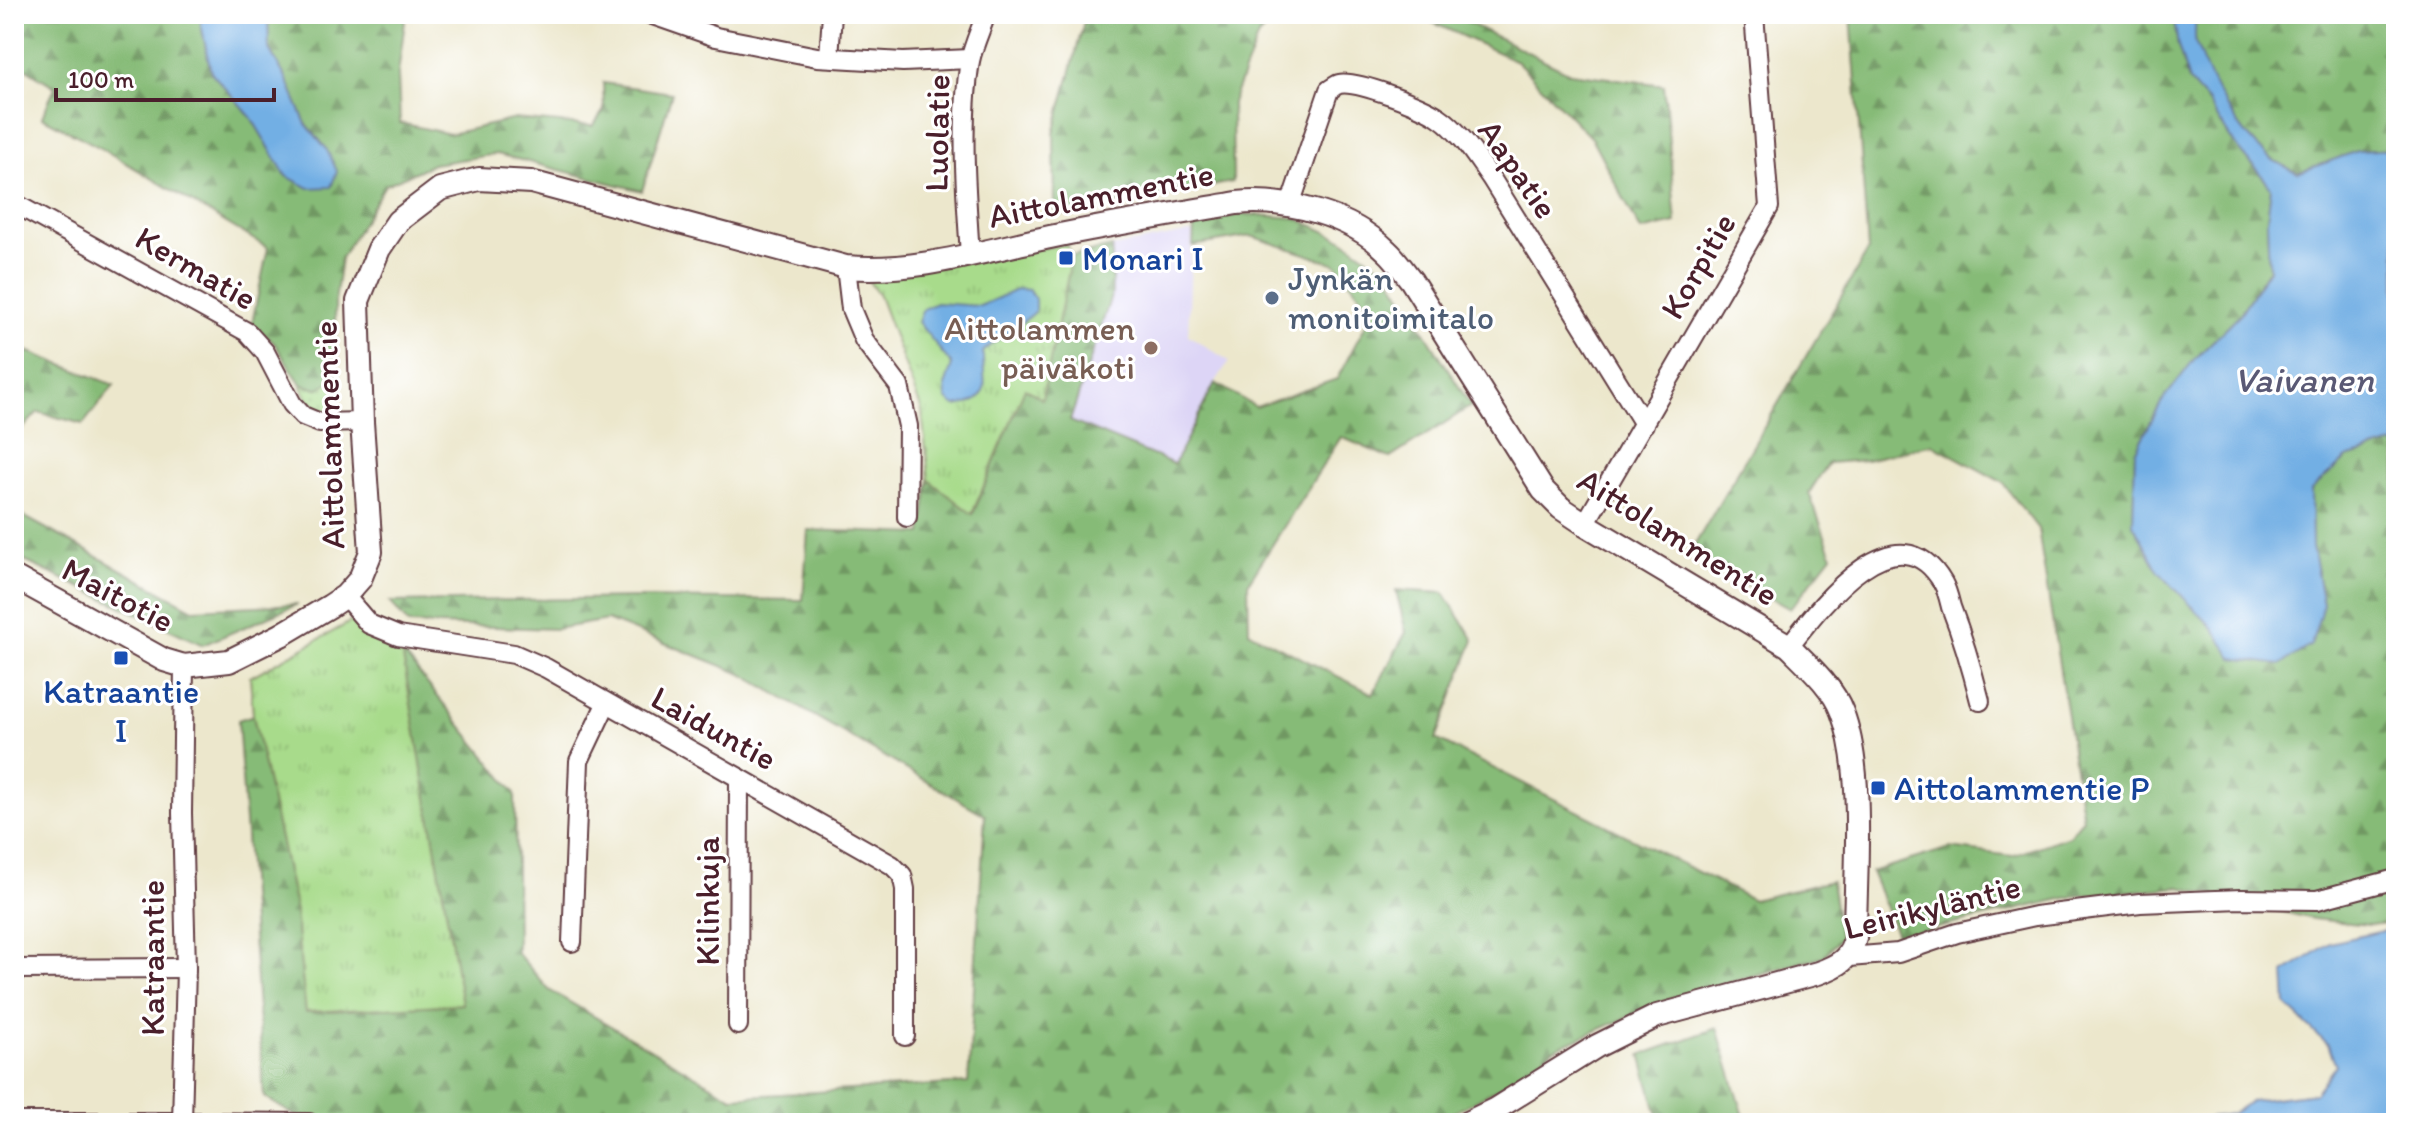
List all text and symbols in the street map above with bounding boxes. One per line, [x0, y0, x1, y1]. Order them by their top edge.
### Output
scale bar [56, 52, 274, 102]
text: 100 m [68, 65, 134, 94]
street label: Luolatie [915, 74, 959, 192]
street label: Aapatie [1469, 111, 1567, 227]
street label: Aittolammentie [985, 153, 1217, 237]
street label: Korpitie [1651, 206, 1745, 326]
street label: Kermatie [128, 217, 264, 319]
place label: Monari I [1082, 238, 1204, 279]
marker: Monari I [1057, 249, 1075, 267]
place label: Jynkän monitoimitalo [1288, 258, 1494, 338]
marker: Jynkän monitoimitalo [1263, 289, 1281, 307]
place label: Aittolammen päiväkoti [944, 308, 1135, 388]
street label: Aittolammentie [305, 320, 353, 550]
marker: Aittolammen päiväkoti [1142, 339, 1160, 357]
water label: Vaivanen [2234, 358, 2374, 401]
street label: Aittolammentie [1570, 459, 1786, 615]
street label: Maitotie [55, 549, 181, 641]
marker: Katraantie I [112, 649, 130, 667]
place label: Katraantie I [43, 671, 199, 751]
street label: Laiduntie [644, 677, 784, 779]
place label: Aittolammentie P [1894, 768, 2150, 809]
marker: Aittolammentie P [1869, 779, 1887, 797]
street label: Kilinkuja [687, 836, 728, 966]
street label: Leirikyläntie [1839, 865, 2025, 949]
street label: Katraantie [132, 880, 173, 1036]

